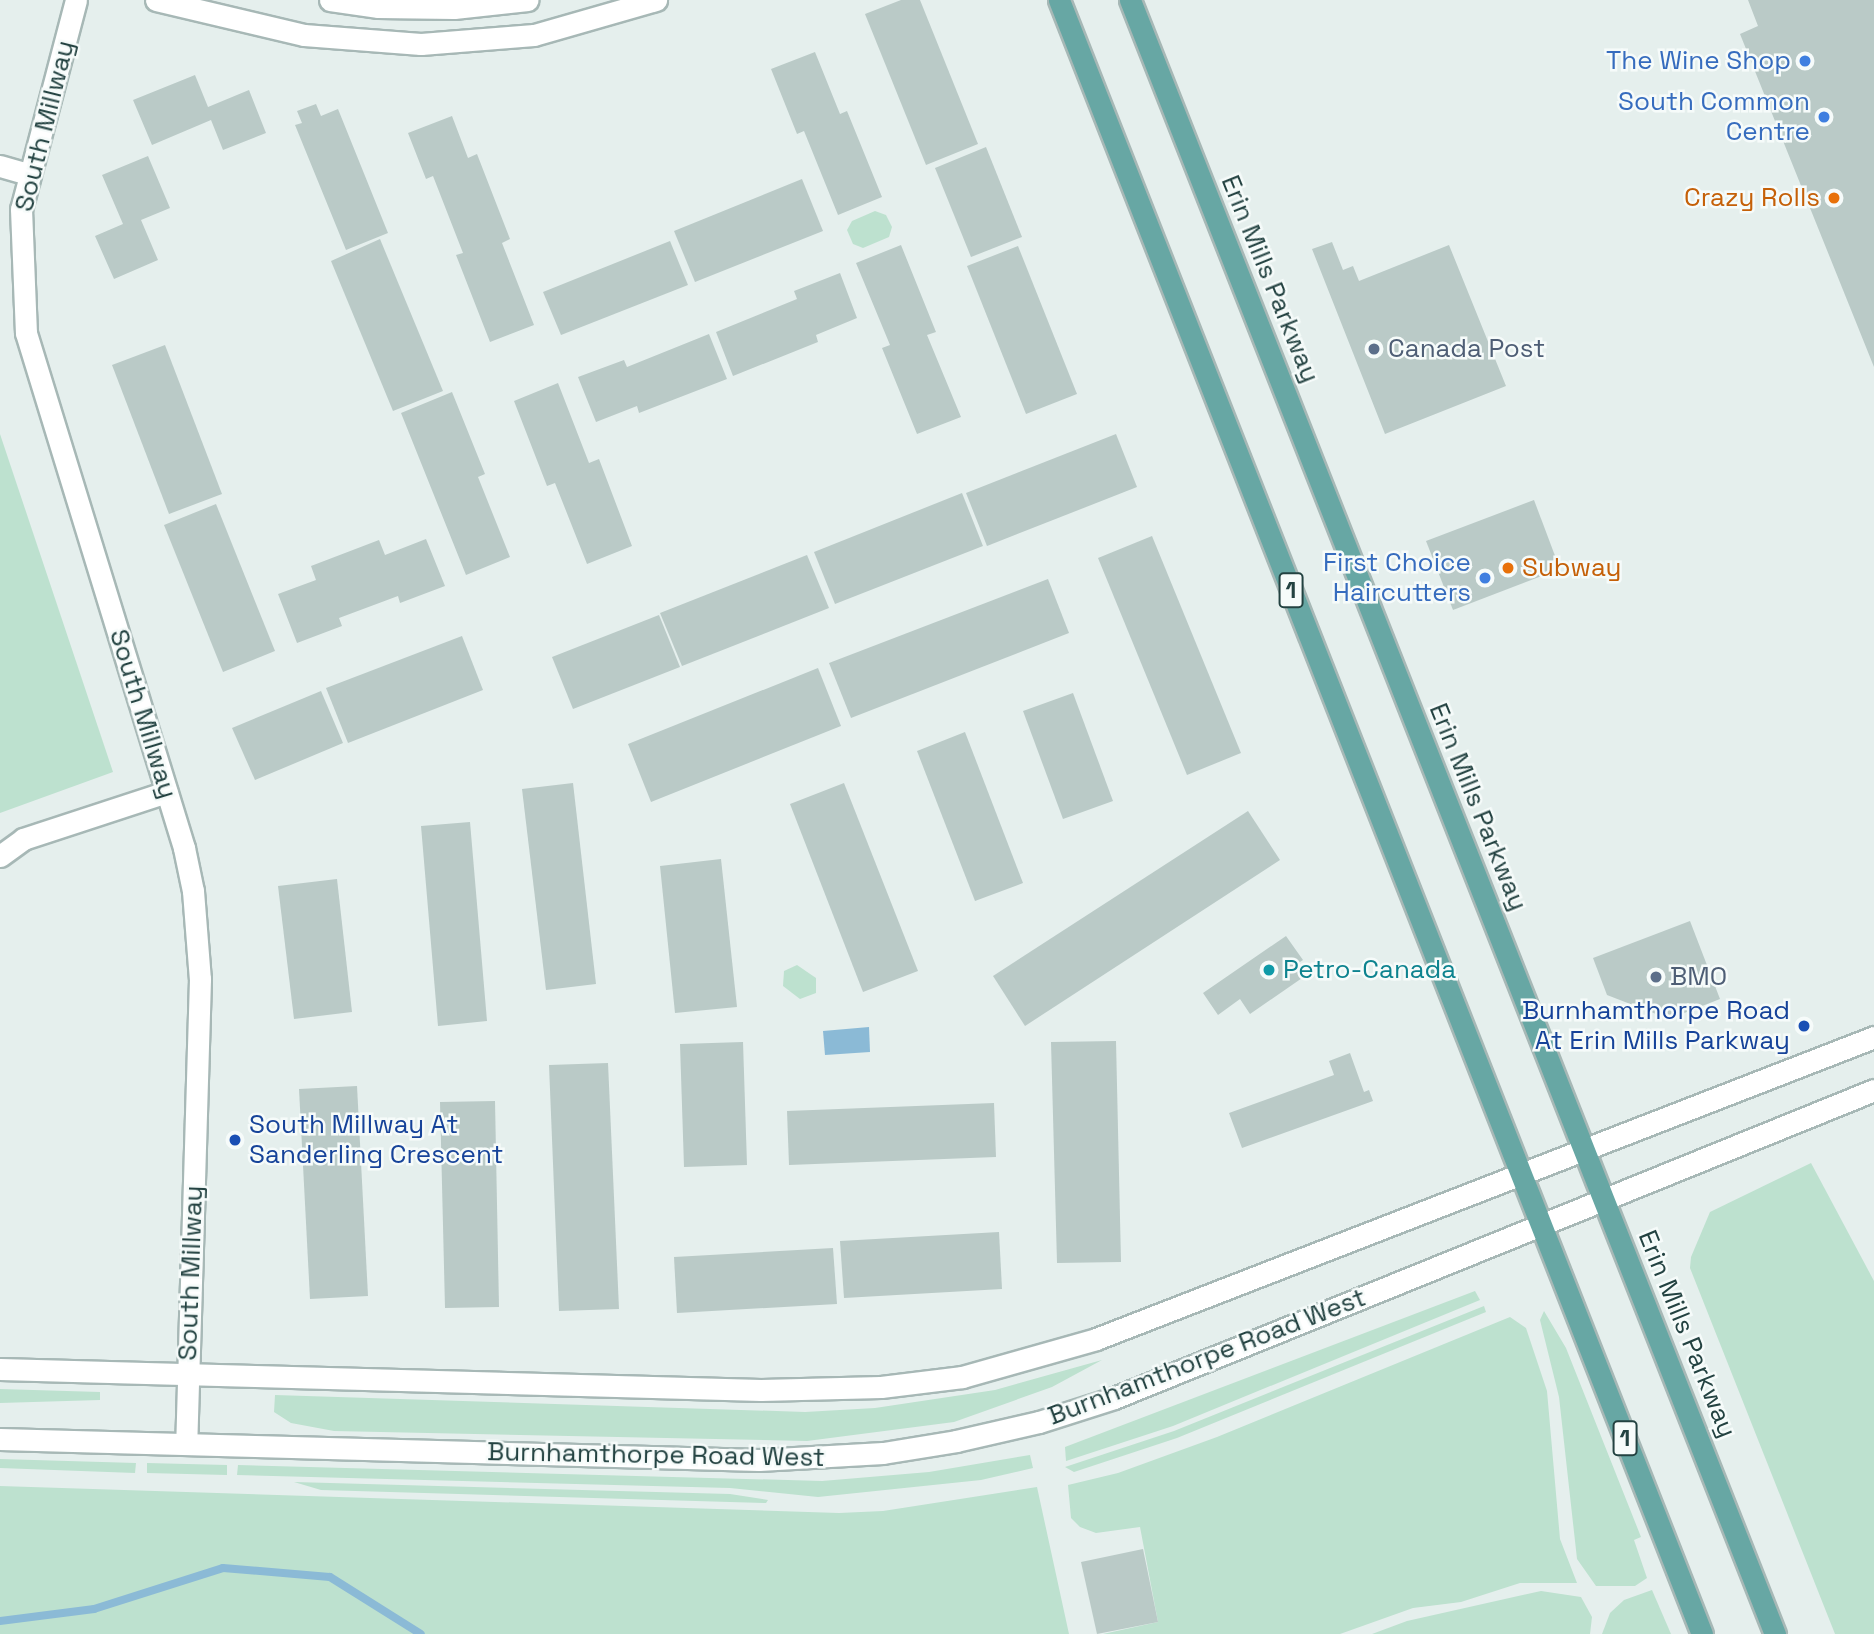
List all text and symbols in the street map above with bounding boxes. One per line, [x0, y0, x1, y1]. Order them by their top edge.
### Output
street label: South Millway [9, 37, 81, 215]
place label: The Wine Shop [1606, 45, 1791, 77]
marker: The Wine Shop [1797, 53, 1813, 69]
place label: South Common Centre [1618, 86, 1810, 148]
marker: South Common Centre [1816, 109, 1832, 125]
street label: Erin Mills Parkway [1214, 171, 1326, 387]
place label: Crazy Rolls [1684, 182, 1820, 214]
marker: Crazy Rolls [1826, 190, 1842, 206]
place label: Canada Post [1388, 333, 1545, 365]
marker: Canada Post [1366, 341, 1382, 357]
place label: First Choice Haircutters [1323, 547, 1471, 608]
place label: Subway [1522, 552, 1621, 584]
marker: Subway [1500, 560, 1516, 576]
road number: 1 [1277, 570, 1305, 610]
marker: First Choice Haircutters [1477, 570, 1493, 586]
street label: South Millway [102, 626, 184, 802]
street label: Erin Mills Parkway [1422, 699, 1534, 915]
place label: Petro-Canada [1283, 954, 1456, 986]
place label: BMO [1670, 961, 1727, 993]
marker: Petro-Canada [1261, 962, 1277, 978]
marker: BMO [1648, 969, 1664, 985]
place label: Burnhamthorpe Road At Erin Mills Parkway [1522, 995, 1790, 1056]
marker: Burnhamthorpe Road At Erin Mills Parkway [1796, 1018, 1812, 1034]
place label: South Millway At Sanderling Crescent [249, 1109, 503, 1170]
marker: South Millway At Sanderling Crescent [227, 1132, 243, 1148]
street label: South Millway [172, 1185, 210, 1361]
street label: Erin Mills Parkway [1631, 1226, 1743, 1442]
street label: Burnhamthorpe Road West [1044, 1282, 1370, 1432]
road number: 1 [1611, 1418, 1639, 1458]
street label: Burnhamthorpe Road West [487, 1436, 825, 1474]

